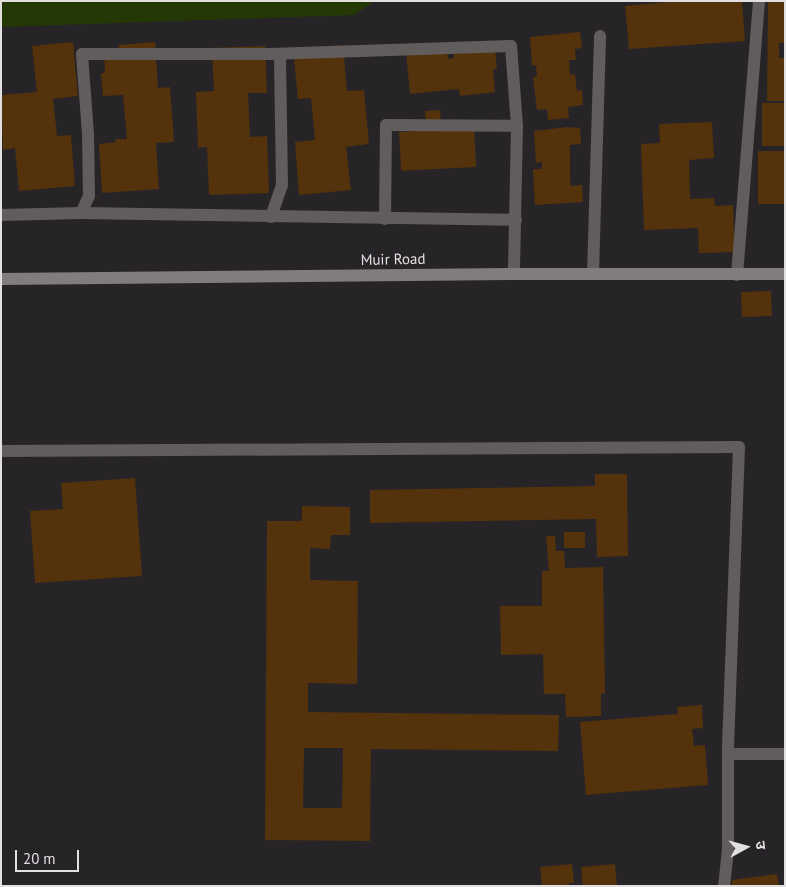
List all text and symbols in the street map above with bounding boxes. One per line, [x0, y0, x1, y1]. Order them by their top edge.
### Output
street label: Muir Road [360, 249, 426, 269]
north arrow [721, 822, 771, 872]
scale bar [18, 840, 81, 872]
text: उ [751, 840, 770, 850]
text: 20 m [23, 849, 56, 868]

